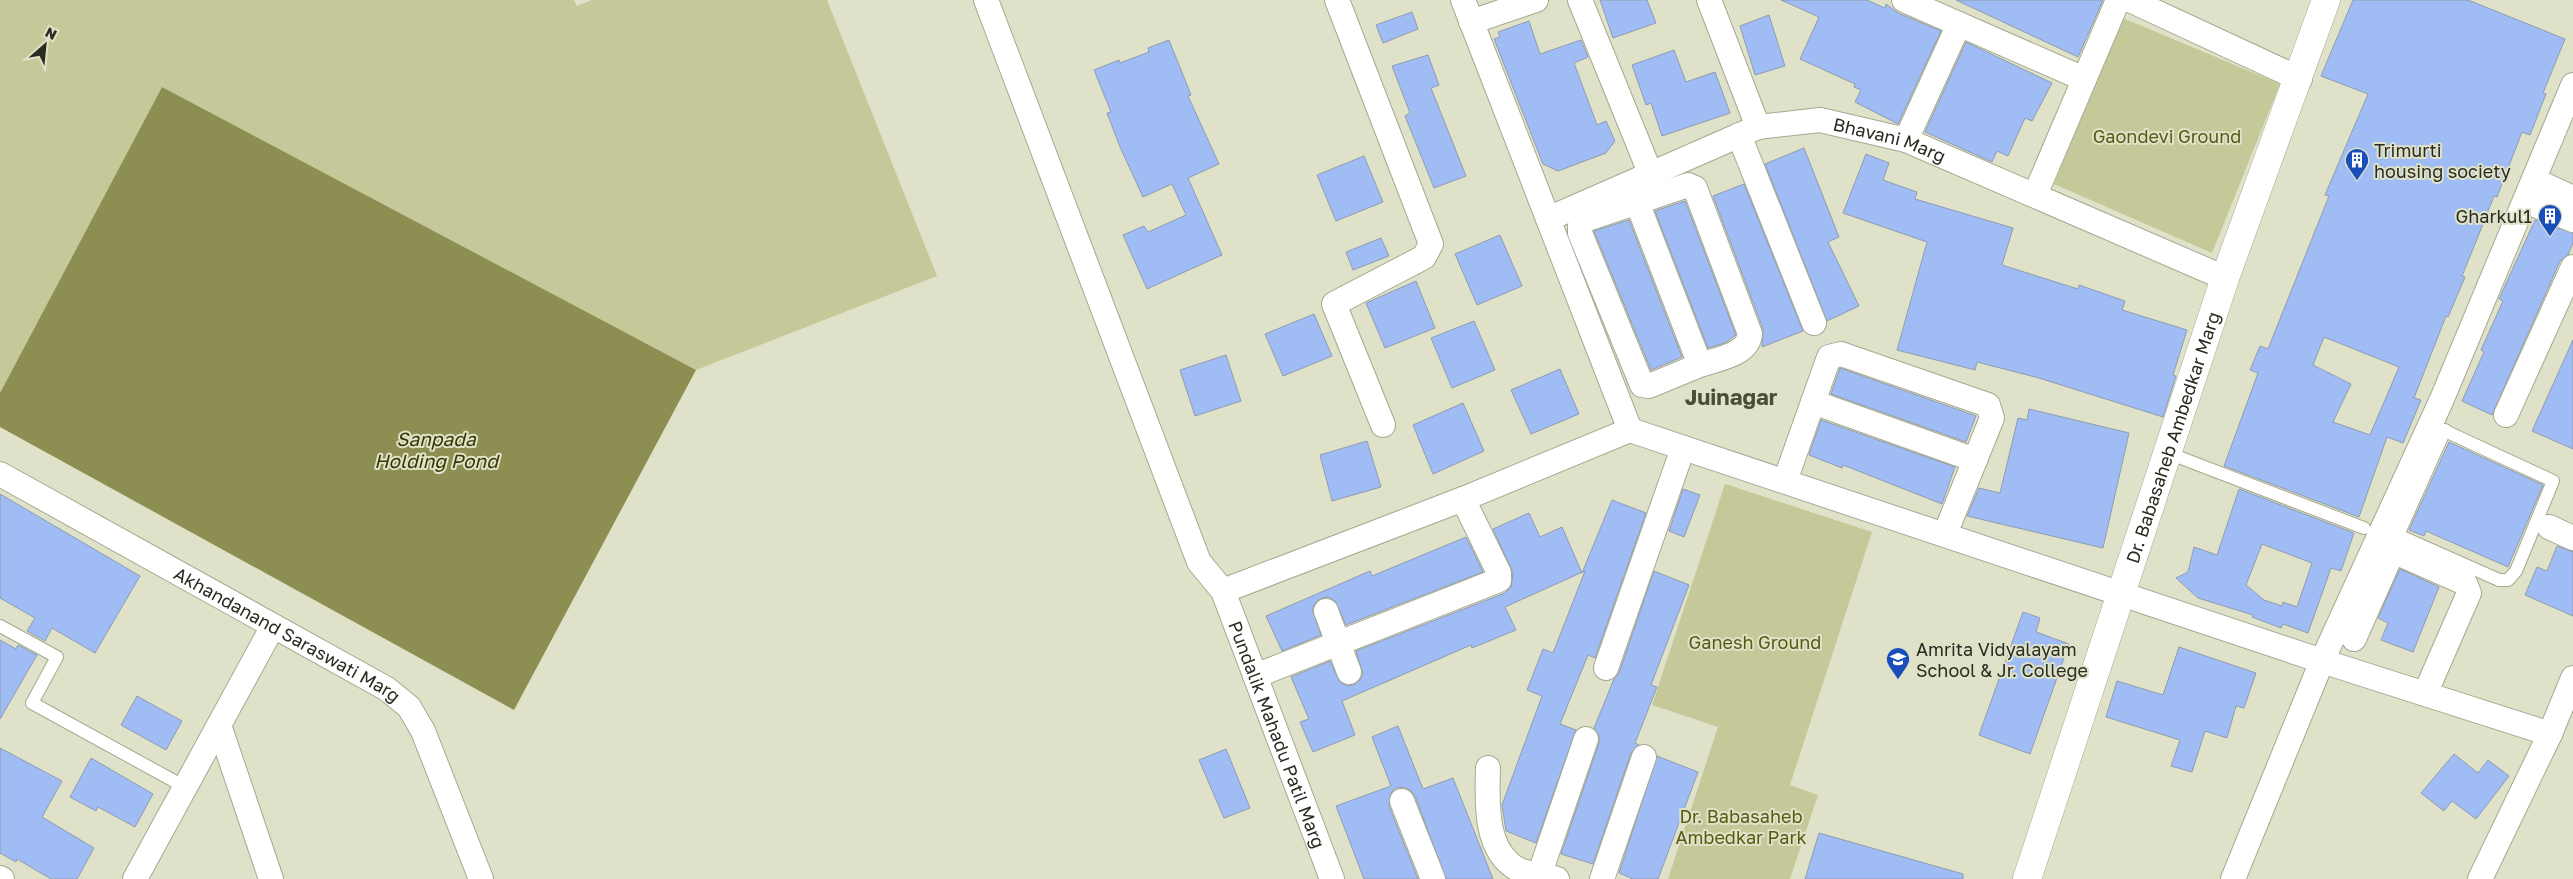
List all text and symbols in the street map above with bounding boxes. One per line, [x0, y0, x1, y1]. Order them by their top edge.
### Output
north arrow [20, 20, 70, 70]
text: N [43, 23, 60, 43]
street label: Bhavani Marg [1831, 112, 1949, 167]
park label: Gaondevi Ground [2093, 125, 2241, 147]
place label: Trimurti housing society [2374, 139, 2511, 182]
building icon: Trimurti housing society [2344, 147, 2370, 181]
building icon: Gharkul1 [2537, 203, 2563, 237]
place label: Gharkul1 [2456, 205, 2532, 227]
street label: Dr. Babasaheb Ambedkar Marg [2121, 309, 2224, 566]
district label: Juinagar [1685, 383, 1778, 410]
water label: Sanpada Holding Pond [374, 427, 500, 472]
street label: Akhandanand Saraswati Marg [170, 562, 405, 707]
street label: Pundalik Mahadu Patil Marg [1224, 618, 1330, 851]
park label: Ganesh Ground [1689, 631, 1821, 653]
place label: Amrita Vidyalayam School & Jr. College [1916, 638, 2088, 681]
school or university icon: Amrita Vidyalayam School & Jr. College [1885, 646, 1911, 680]
park label: Dr. Babasaheb Ambedkar Park [1675, 805, 1807, 848]

